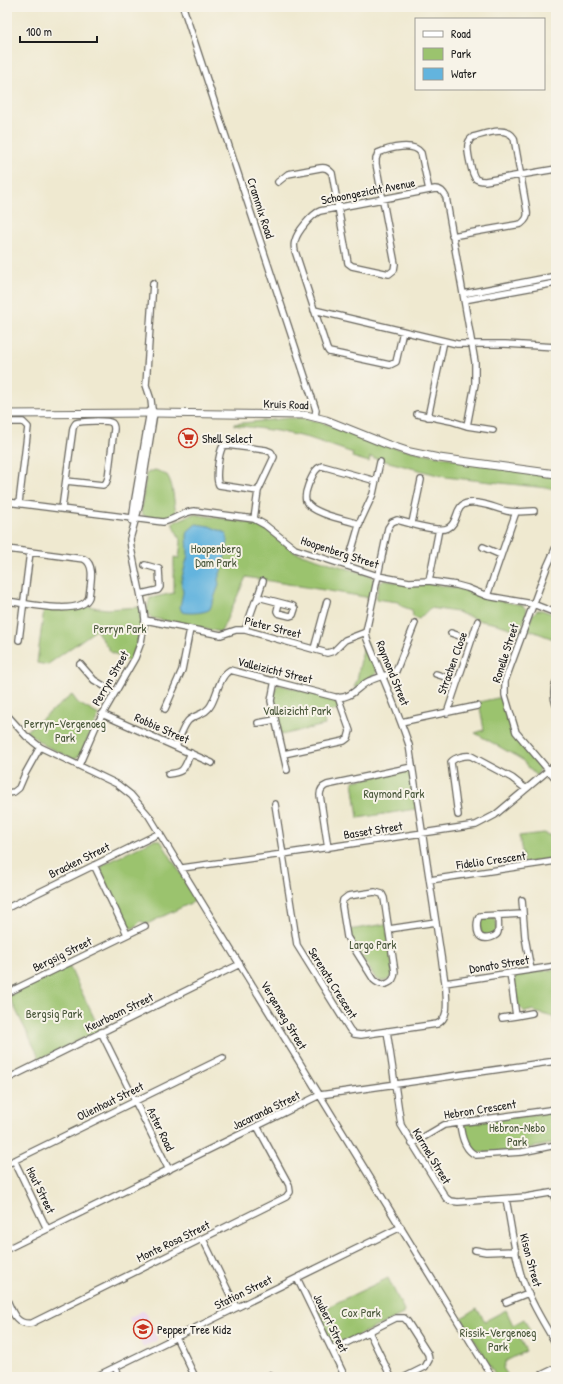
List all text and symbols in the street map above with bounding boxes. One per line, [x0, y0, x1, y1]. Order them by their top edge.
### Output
scale bar [20, 18, 97, 44]
legend [415, 18, 545, 90]
text: 100 m [26, 23, 52, 40]
text: Road [451, 25, 471, 42]
text: Park [451, 45, 471, 62]
text: Water [451, 65, 477, 82]
street label: Schoongezicht Avenue [320, 174, 417, 208]
street label: Crammix Road [243, 176, 279, 241]
street label: Kruis Road [263, 395, 309, 413]
supermarket icon: Shell Select [177, 427, 199, 449]
place label: Shell Select [202, 430, 253, 447]
street label: Hoopenberg Street [299, 531, 382, 573]
park label: Hoopenberg Dam Park [191, 540, 241, 571]
street label: Pieter Street [243, 612, 304, 642]
park label: Perryn Park [93, 620, 147, 637]
street label: Ronelle Street [487, 620, 523, 685]
street label: Strachen Close [433, 629, 471, 697]
street label: Raymond Street [372, 638, 414, 709]
street label: Perryn Street [87, 647, 133, 709]
street label: Valleizicht Street [236, 653, 315, 688]
park label: Valleizicht Park [263, 702, 331, 719]
street label: Robbie Street [132, 708, 193, 748]
park label: Perryn-Vergenoeg Park [24, 715, 106, 746]
park label: Raymond Park [363, 785, 425, 802]
street label: Basset Street [342, 817, 405, 843]
street label: Bracken Street [46, 838, 113, 882]
street label: Fidelio Crescent [454, 847, 528, 873]
street label: Bergsig Street [29, 932, 95, 976]
park label: Largo Park [350, 936, 396, 953]
street label: Serenata Crescent [304, 944, 362, 1023]
street label: Donato Street [468, 951, 531, 977]
street label: Vergenoeg Street [257, 977, 312, 1053]
street label: Keurboom Street [82, 988, 157, 1036]
park label: Bergsig Park [26, 1005, 82, 1022]
street label: Olienhout Street [74, 1077, 147, 1124]
street label: Jacaranda Street [229, 1086, 303, 1134]
street label: Hebron Crescent [443, 1095, 518, 1123]
street label: Aster Road [143, 1104, 179, 1154]
park label: Hebron-Nebo Park [489, 1119, 545, 1150]
street label: Karmel Street [409, 1125, 456, 1188]
street label: Hout Street [22, 1164, 60, 1217]
street label: Monte Rosa Street [134, 1216, 213, 1266]
street label: Kison Street [516, 1231, 546, 1289]
street label: Station Street [211, 1270, 275, 1313]
street label: Joubert Street [309, 1291, 353, 1356]
park label: Cox Park [341, 1304, 381, 1321]
school or university icon: Pepper Tree Kidz [132, 1318, 154, 1340]
place label: Pepper Tree Kidz [157, 1321, 231, 1338]
park label: Rissik-Vergenoeg Park [460, 1324, 536, 1355]

